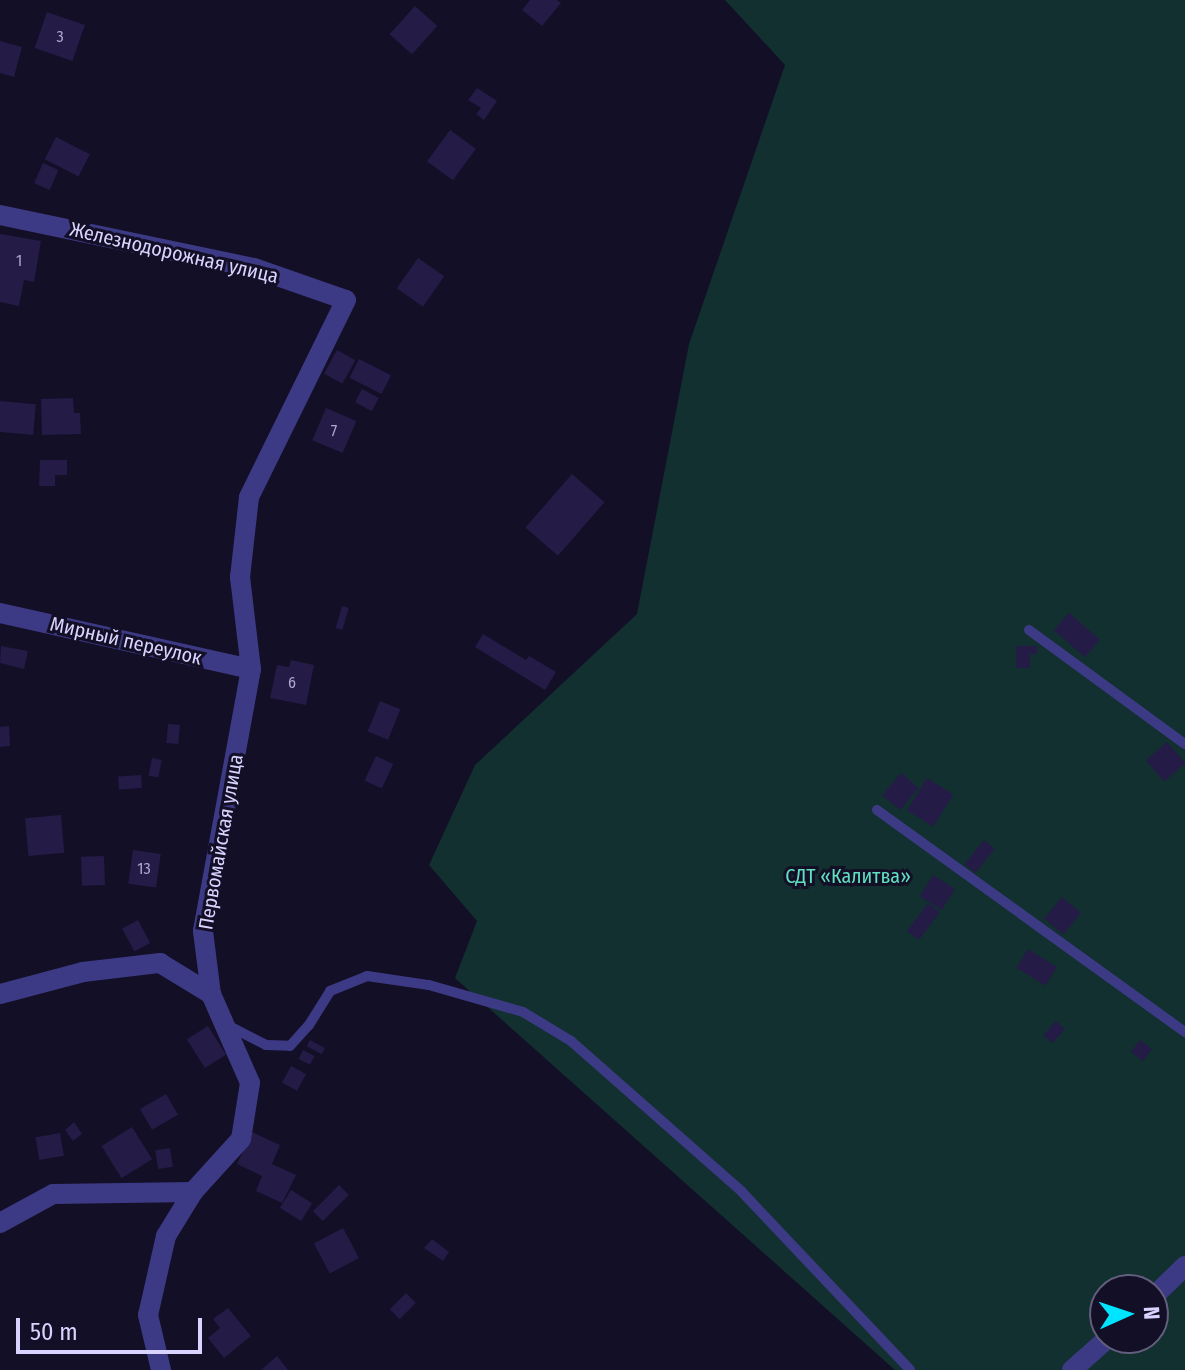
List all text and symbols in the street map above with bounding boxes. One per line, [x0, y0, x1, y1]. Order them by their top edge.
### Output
house number: 3 [56, 27, 64, 47]
street label: Железнодорожная улица [67, 217, 281, 289]
house number: 1 [16, 251, 22, 271]
house number: 7 [331, 421, 337, 441]
street label: Мирный переулок [48, 612, 204, 670]
house number: 6 [288, 673, 296, 693]
street label: Первомайская улица [194, 752, 248, 932]
house number: 13 [137, 859, 151, 879]
park label: СДТ «Калитва» [785, 864, 911, 888]
north arrow [1089, 1274, 1169, 1354]
scale bar [20, 1302, 206, 1352]
text: N [1138, 1306, 1165, 1320]
text: 50 m [30, 1318, 78, 1346]

